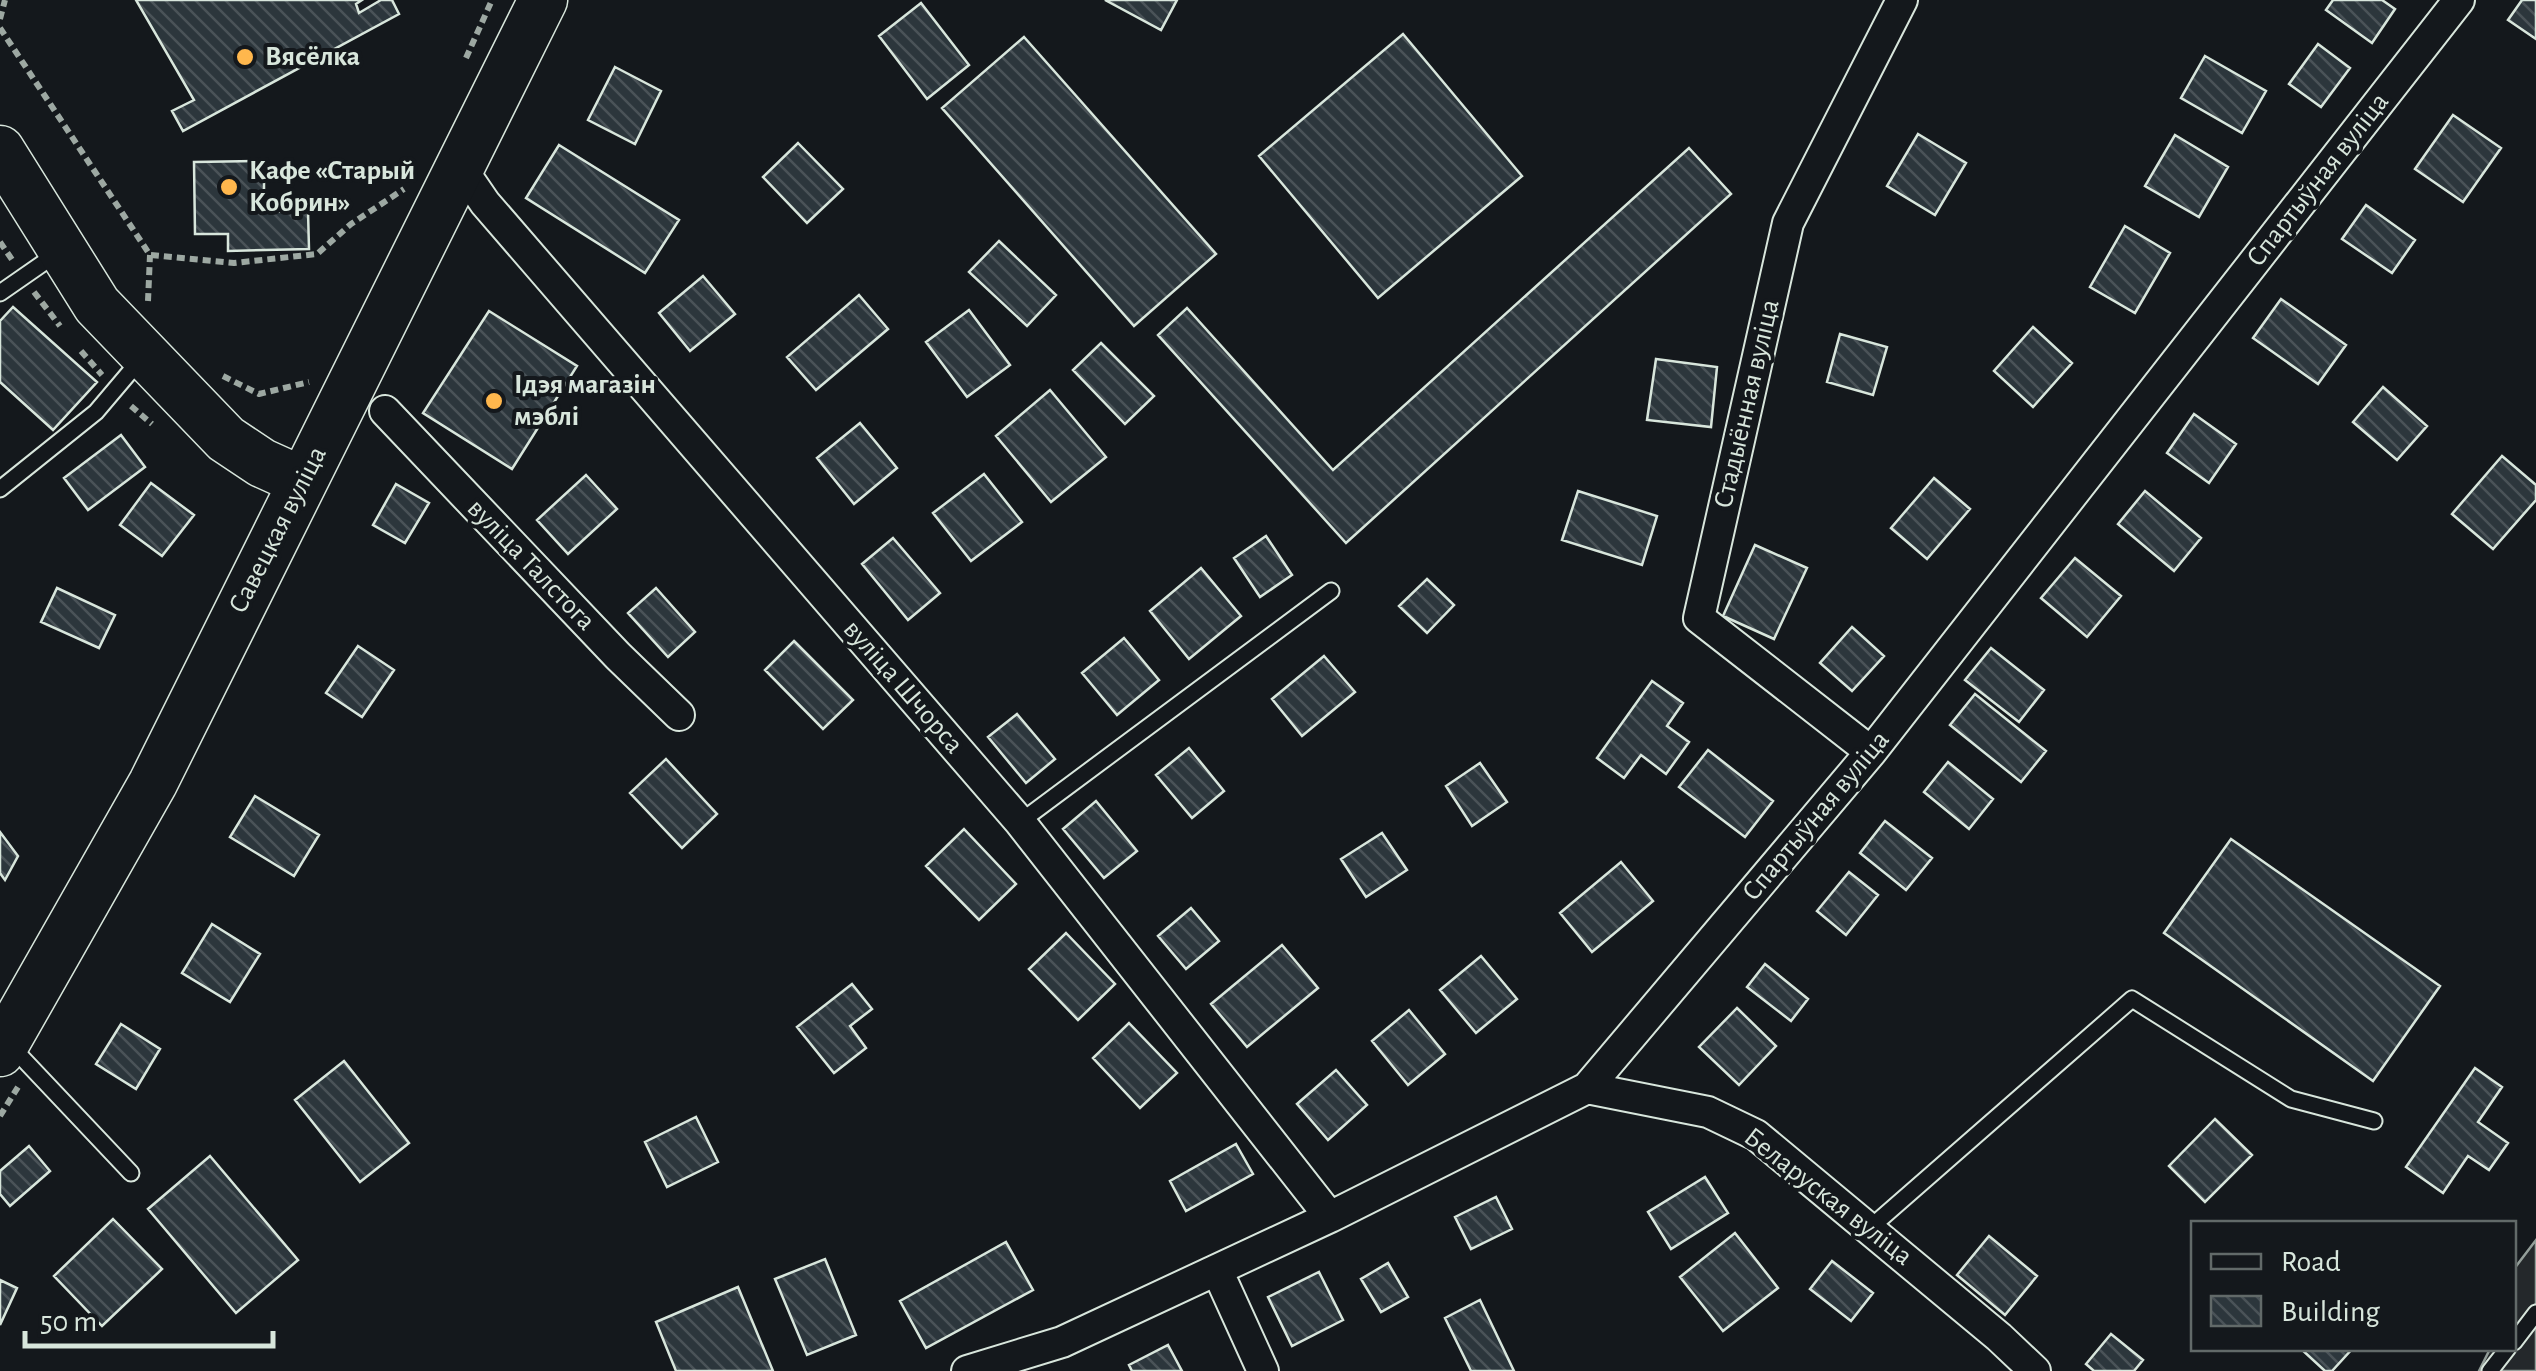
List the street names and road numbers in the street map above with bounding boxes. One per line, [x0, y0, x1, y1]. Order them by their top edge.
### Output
street label: Спартыўная вуліца [2242, 88, 2394, 272]
street label: Стадыённая вуліца [1709, 297, 1785, 511]
street label: Савецкая вуліца [224, 442, 332, 618]
street label: вуліца Талстога [462, 494, 600, 636]
street label: вуліца Шчорса [838, 615, 968, 759]
street label: Спартыўная вуліца [1737, 726, 1895, 906]
street label: Беларуская вуліца [1739, 1123, 1918, 1271]

